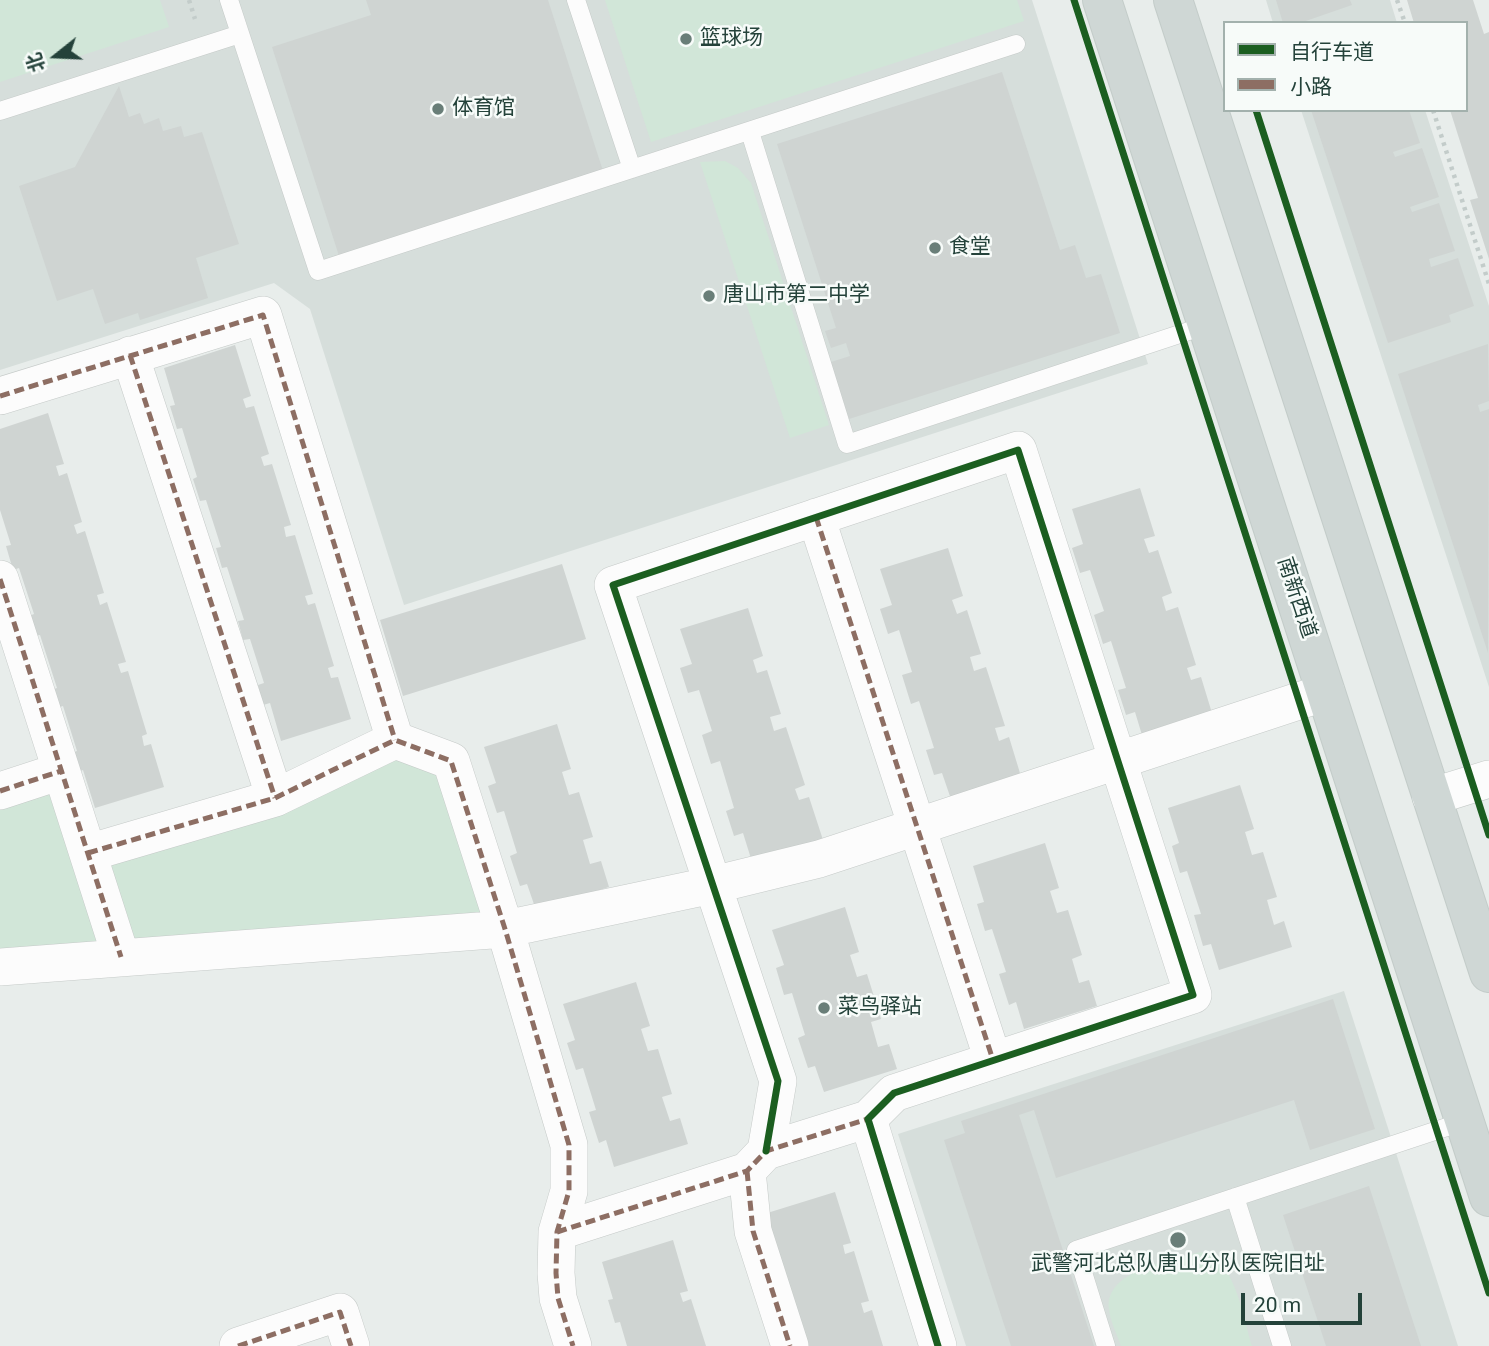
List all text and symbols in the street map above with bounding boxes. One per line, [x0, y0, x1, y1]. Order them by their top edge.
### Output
north arrow [21, 21, 91, 91]
legend [1223, 21, 1468, 112]
place label: 篮球场 [700, 26, 763, 52]
marker: 篮球场 [678, 31, 694, 47]
text: 自行车道 [1290, 40, 1374, 64]
text: 北 [22, 50, 49, 75]
text: 小路 [1290, 75, 1332, 99]
place label: 体育馆 [452, 96, 515, 122]
marker: 体育馆 [430, 101, 446, 117]
place label: 食堂 [949, 235, 991, 261]
marker: 食堂 [927, 240, 943, 256]
place label: 唐山市第二中学 [723, 283, 870, 309]
marker: 唐山市第二中学 [701, 288, 717, 304]
street label: 南新西道 [1271, 554, 1321, 642]
place label: 菜鸟驿站 [838, 995, 922, 1021]
marker: 菜鸟驿站 [816, 1000, 832, 1016]
marker: 武警河北总队唐山分队医院旧址 [1168, 1230, 1188, 1250]
place label: 武警河北总队唐山分队医院旧址 [1031, 1252, 1325, 1278]
scale bar [1244, 1280, 1365, 1324]
text: 20 m [1254, 1293, 1301, 1317]

